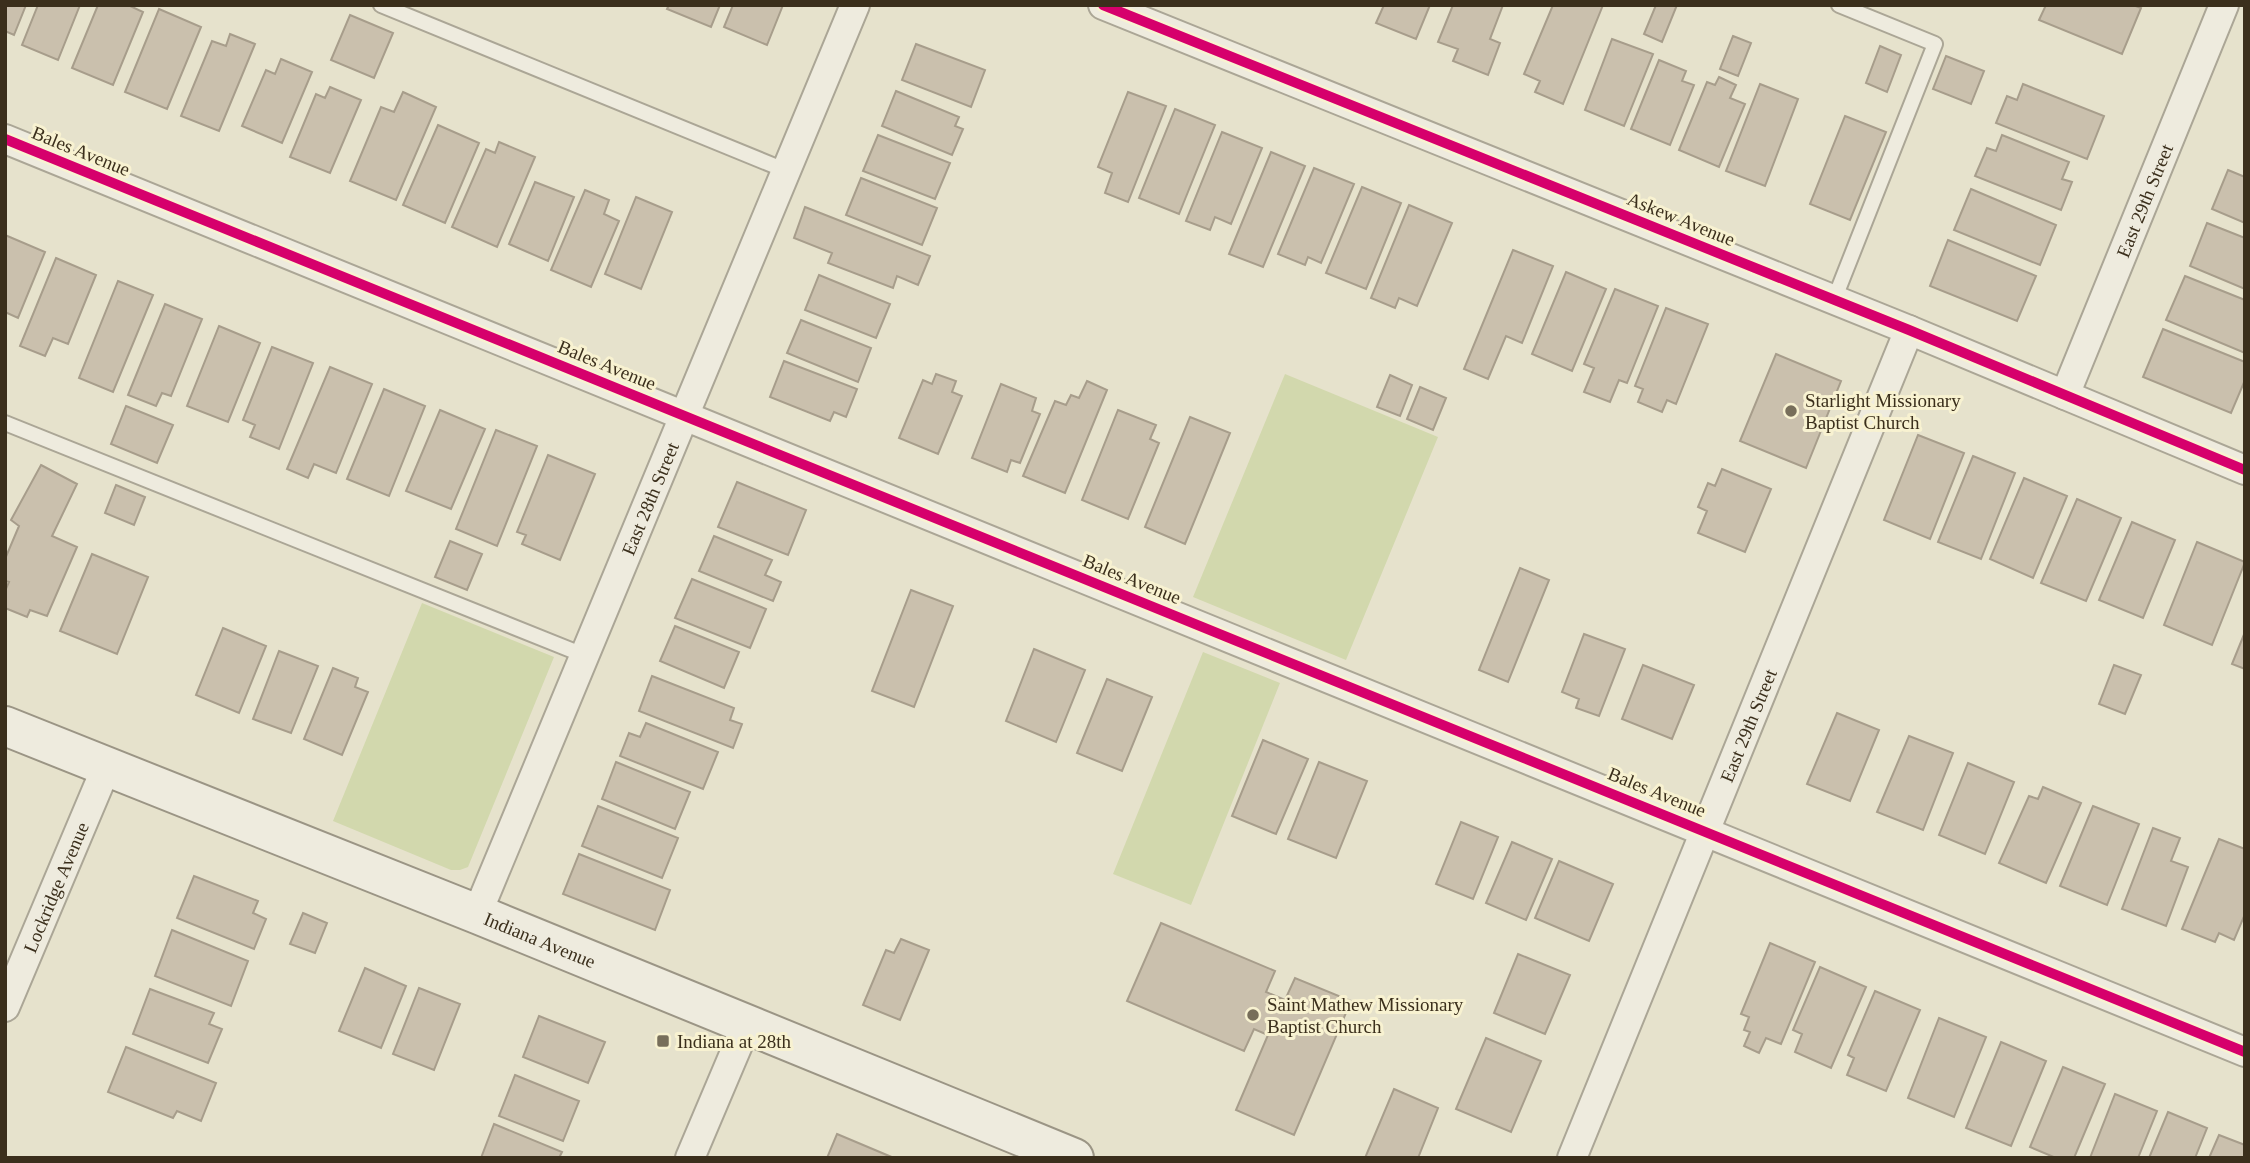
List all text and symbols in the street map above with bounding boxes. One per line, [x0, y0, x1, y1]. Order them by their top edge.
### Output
street label: Bales Avenue [29, 122, 133, 180]
street label: East 29th Street [2112, 140, 2177, 260]
street label: Askew Avenue [1624, 188, 1738, 250]
street label: Bales Avenue [555, 336, 659, 394]
place label: Starlight Missionary Baptist Church [1805, 390, 1961, 433]
marker: Starlight Missionary Baptist Church [1783, 403, 1799, 419]
street label: East 28th Street [617, 438, 683, 558]
street label: Bales Avenue [1080, 550, 1184, 608]
street label: East 29th Street [1716, 665, 1781, 785]
street label: Bales Avenue [1605, 763, 1709, 821]
street label: Lockridge Avenue [19, 819, 92, 956]
street label: Indiana Avenue [481, 908, 599, 972]
place label: Saint Mathew Missionary Baptist Church [1267, 994, 1464, 1037]
marker: Saint Mathew Missionary Baptist Church [1245, 1007, 1261, 1023]
place label: Indiana at 28th [677, 1031, 791, 1052]
marker: Indiana at 28th [655, 1033, 671, 1049]

